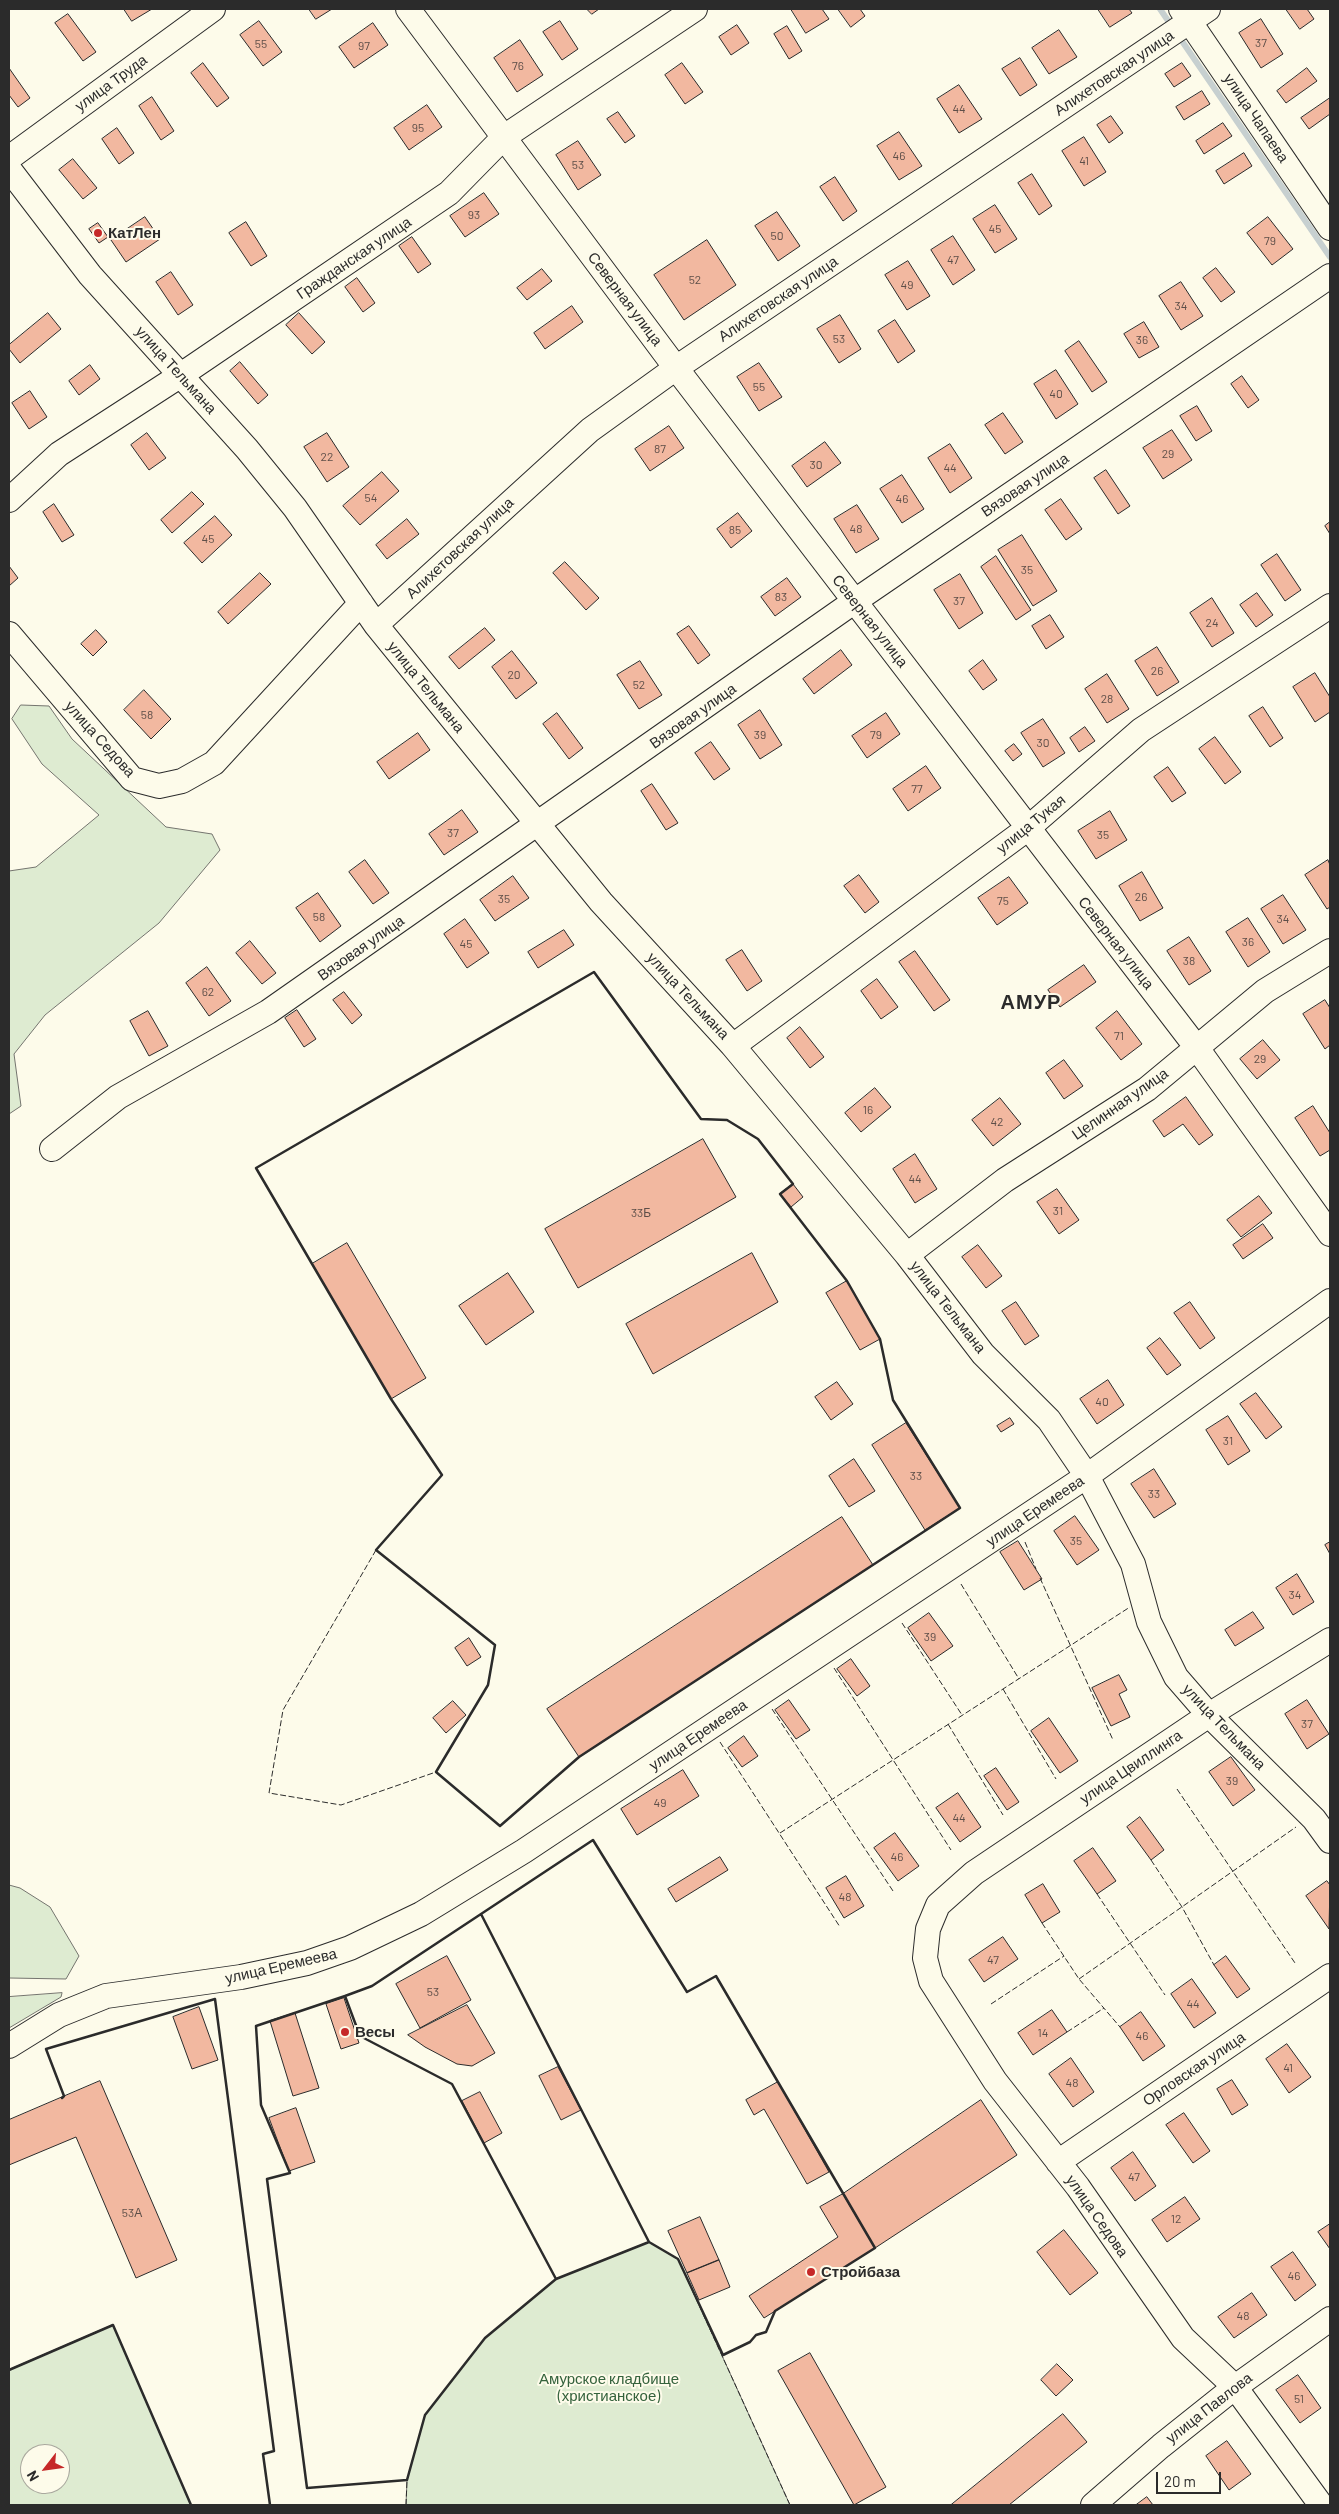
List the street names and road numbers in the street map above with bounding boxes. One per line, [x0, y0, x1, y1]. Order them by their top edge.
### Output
street label: Алихетовская улица [1051, 26, 1177, 120]
street label: улица Труда [71, 51, 151, 115]
street label: улица Чапаева [1220, 70, 1292, 166]
street label: Гражданская улица [293, 213, 415, 303]
street label: Северная улица [584, 249, 666, 349]
street label: Алихетовская улица [715, 252, 841, 346]
street label: улица Тельмана [132, 322, 220, 418]
street label: Вязовая улица [978, 449, 1072, 521]
street label: Алихетовская улица [403, 494, 517, 602]
street label: Северная улица [828, 571, 912, 671]
street label: улица Тельмана [384, 638, 468, 736]
street label: Вязовая улица [646, 680, 740, 752]
street label: улица Седова [61, 697, 139, 781]
street label: улица Тукая [993, 791, 1069, 857]
street label: Северная улица [1074, 893, 1158, 993]
street label: Вязовая улица [314, 912, 408, 984]
street label: улица Тельмана [643, 949, 733, 1043]
street label: Целинная улица [1068, 1064, 1172, 1144]
street label: улица Тельмана [906, 1257, 990, 1357]
street label: улица Еремеева [983, 1472, 1087, 1550]
street label: улица Тельмана [1179, 1680, 1269, 1774]
street label: улица Еремеева [646, 1696, 750, 1774]
street label: улица Цвиллинга [1077, 1726, 1185, 1808]
street label: улица Еремеева [223, 1944, 339, 1988]
street label: Орловская улица [1139, 2028, 1249, 2110]
street label: улица Седова [1062, 2171, 1132, 2261]
street label: улица Павлова [1162, 2369, 1256, 2447]

